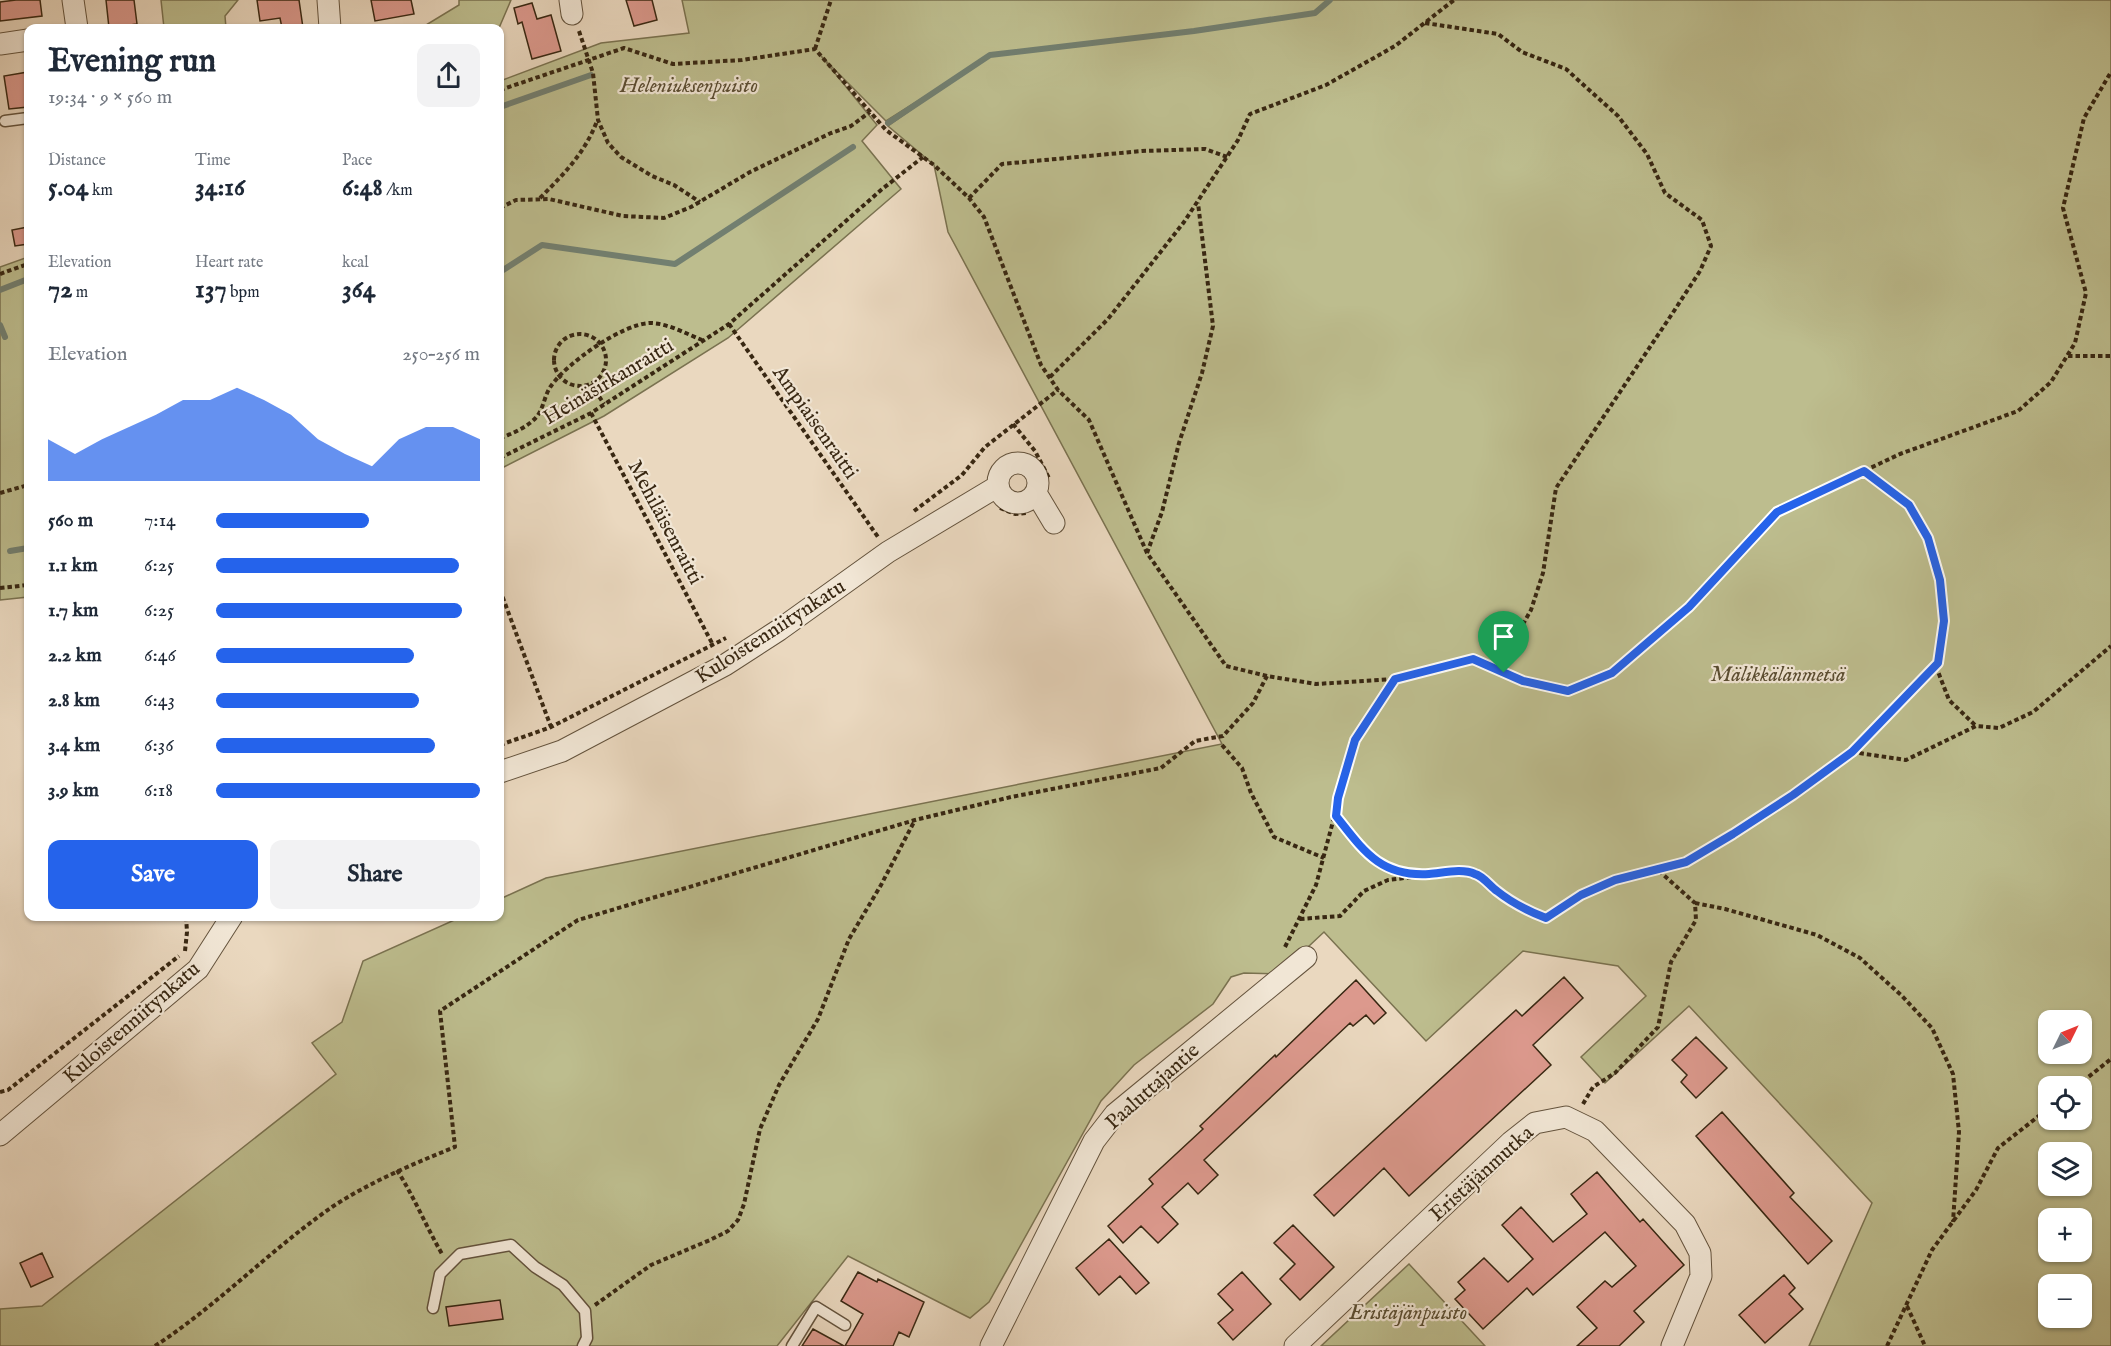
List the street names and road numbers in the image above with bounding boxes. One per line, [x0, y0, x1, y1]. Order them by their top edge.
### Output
street label: Heinäsirkanraitti [538, 333, 679, 432]
street label: Ampiaisenraitti [765, 360, 864, 485]
street label: Mehiläisenraitti [621, 456, 709, 590]
street label: Kuloistenniitynkatu [691, 574, 851, 691]
street label: Kuloistenniitynkatu [58, 956, 206, 1090]
street label: Paaluttajantie [1100, 1037, 1206, 1137]
street label: Eristäjänmutka [1424, 1120, 1540, 1228]

